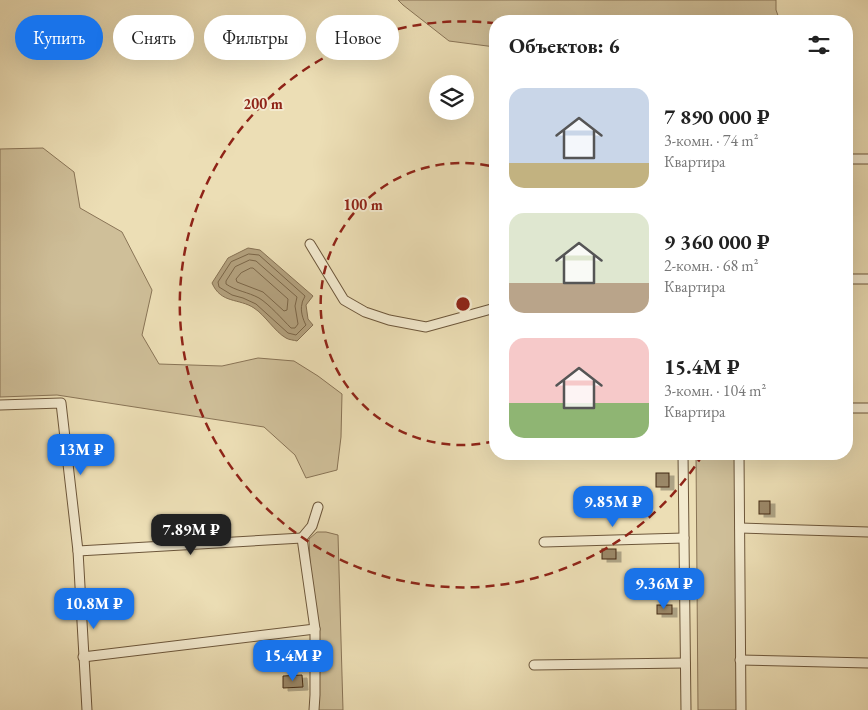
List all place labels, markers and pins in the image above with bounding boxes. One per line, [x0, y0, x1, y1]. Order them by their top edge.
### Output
centre of rings [454, 295, 472, 313]
pin: 13M ₽ [46, 434, 116, 476]
pin: 9.85M ₽ [567, 486, 659, 528]
pin: 7.89M ₽ [145, 514, 237, 556]
pin: 9.36M ₽ [618, 568, 710, 610]
pin: 10.8M ₽ [48, 588, 140, 630]
pin: 15.4M ₽ [247, 640, 339, 682]

